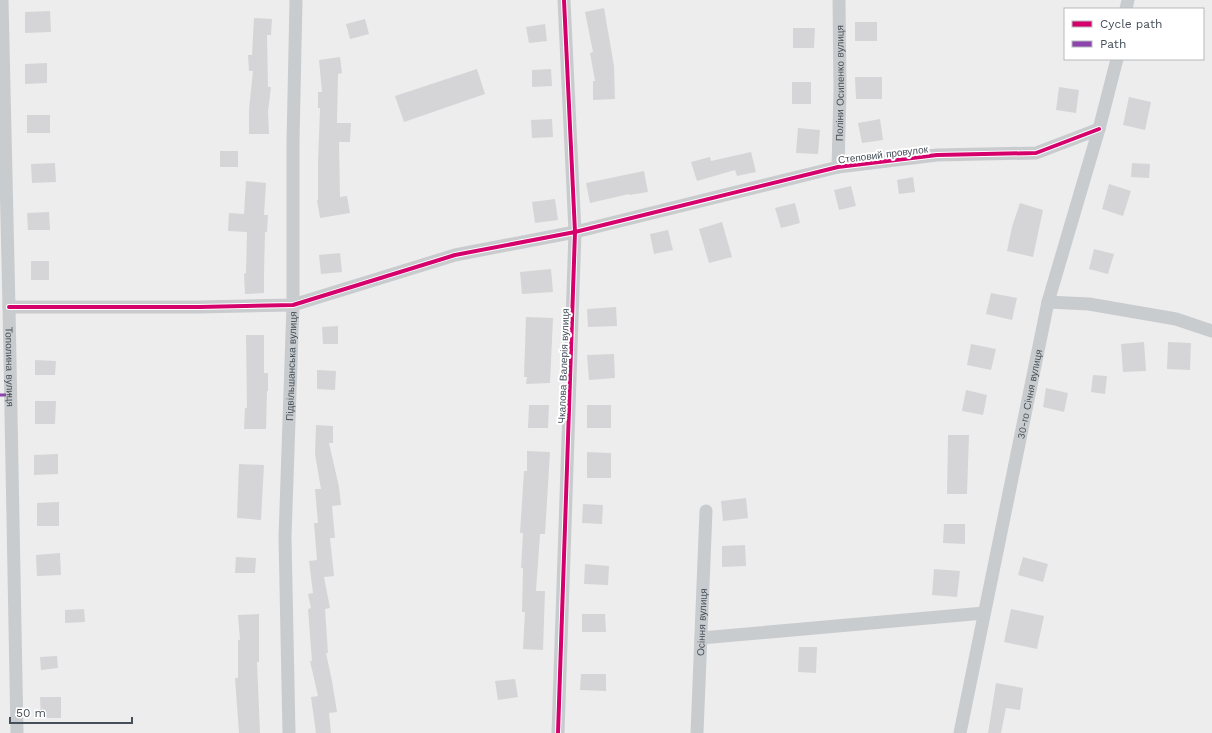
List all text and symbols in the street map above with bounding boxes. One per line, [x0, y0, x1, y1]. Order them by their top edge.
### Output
legend [1064, 8, 1204, 60]
text: Cycle path [1100, 17, 1162, 31]
street label: Поліни Осипенко вулиця [834, 25, 846, 141]
text: Path [1100, 37, 1126, 51]
street label: Степовий провулок [838, 143, 929, 165]
street label: Чкалова Валерія вулиця [556, 308, 571, 424]
street label: Підвільшанська вулиця [284, 311, 299, 421]
street label: Тополина вулиця [3, 327, 16, 407]
street label: 30-го Січня вулиця [1015, 348, 1044, 440]
street label: Осіння вулиця [695, 588, 709, 656]
scale bar [10, 699, 132, 725]
text: 50 m [16, 706, 46, 720]

